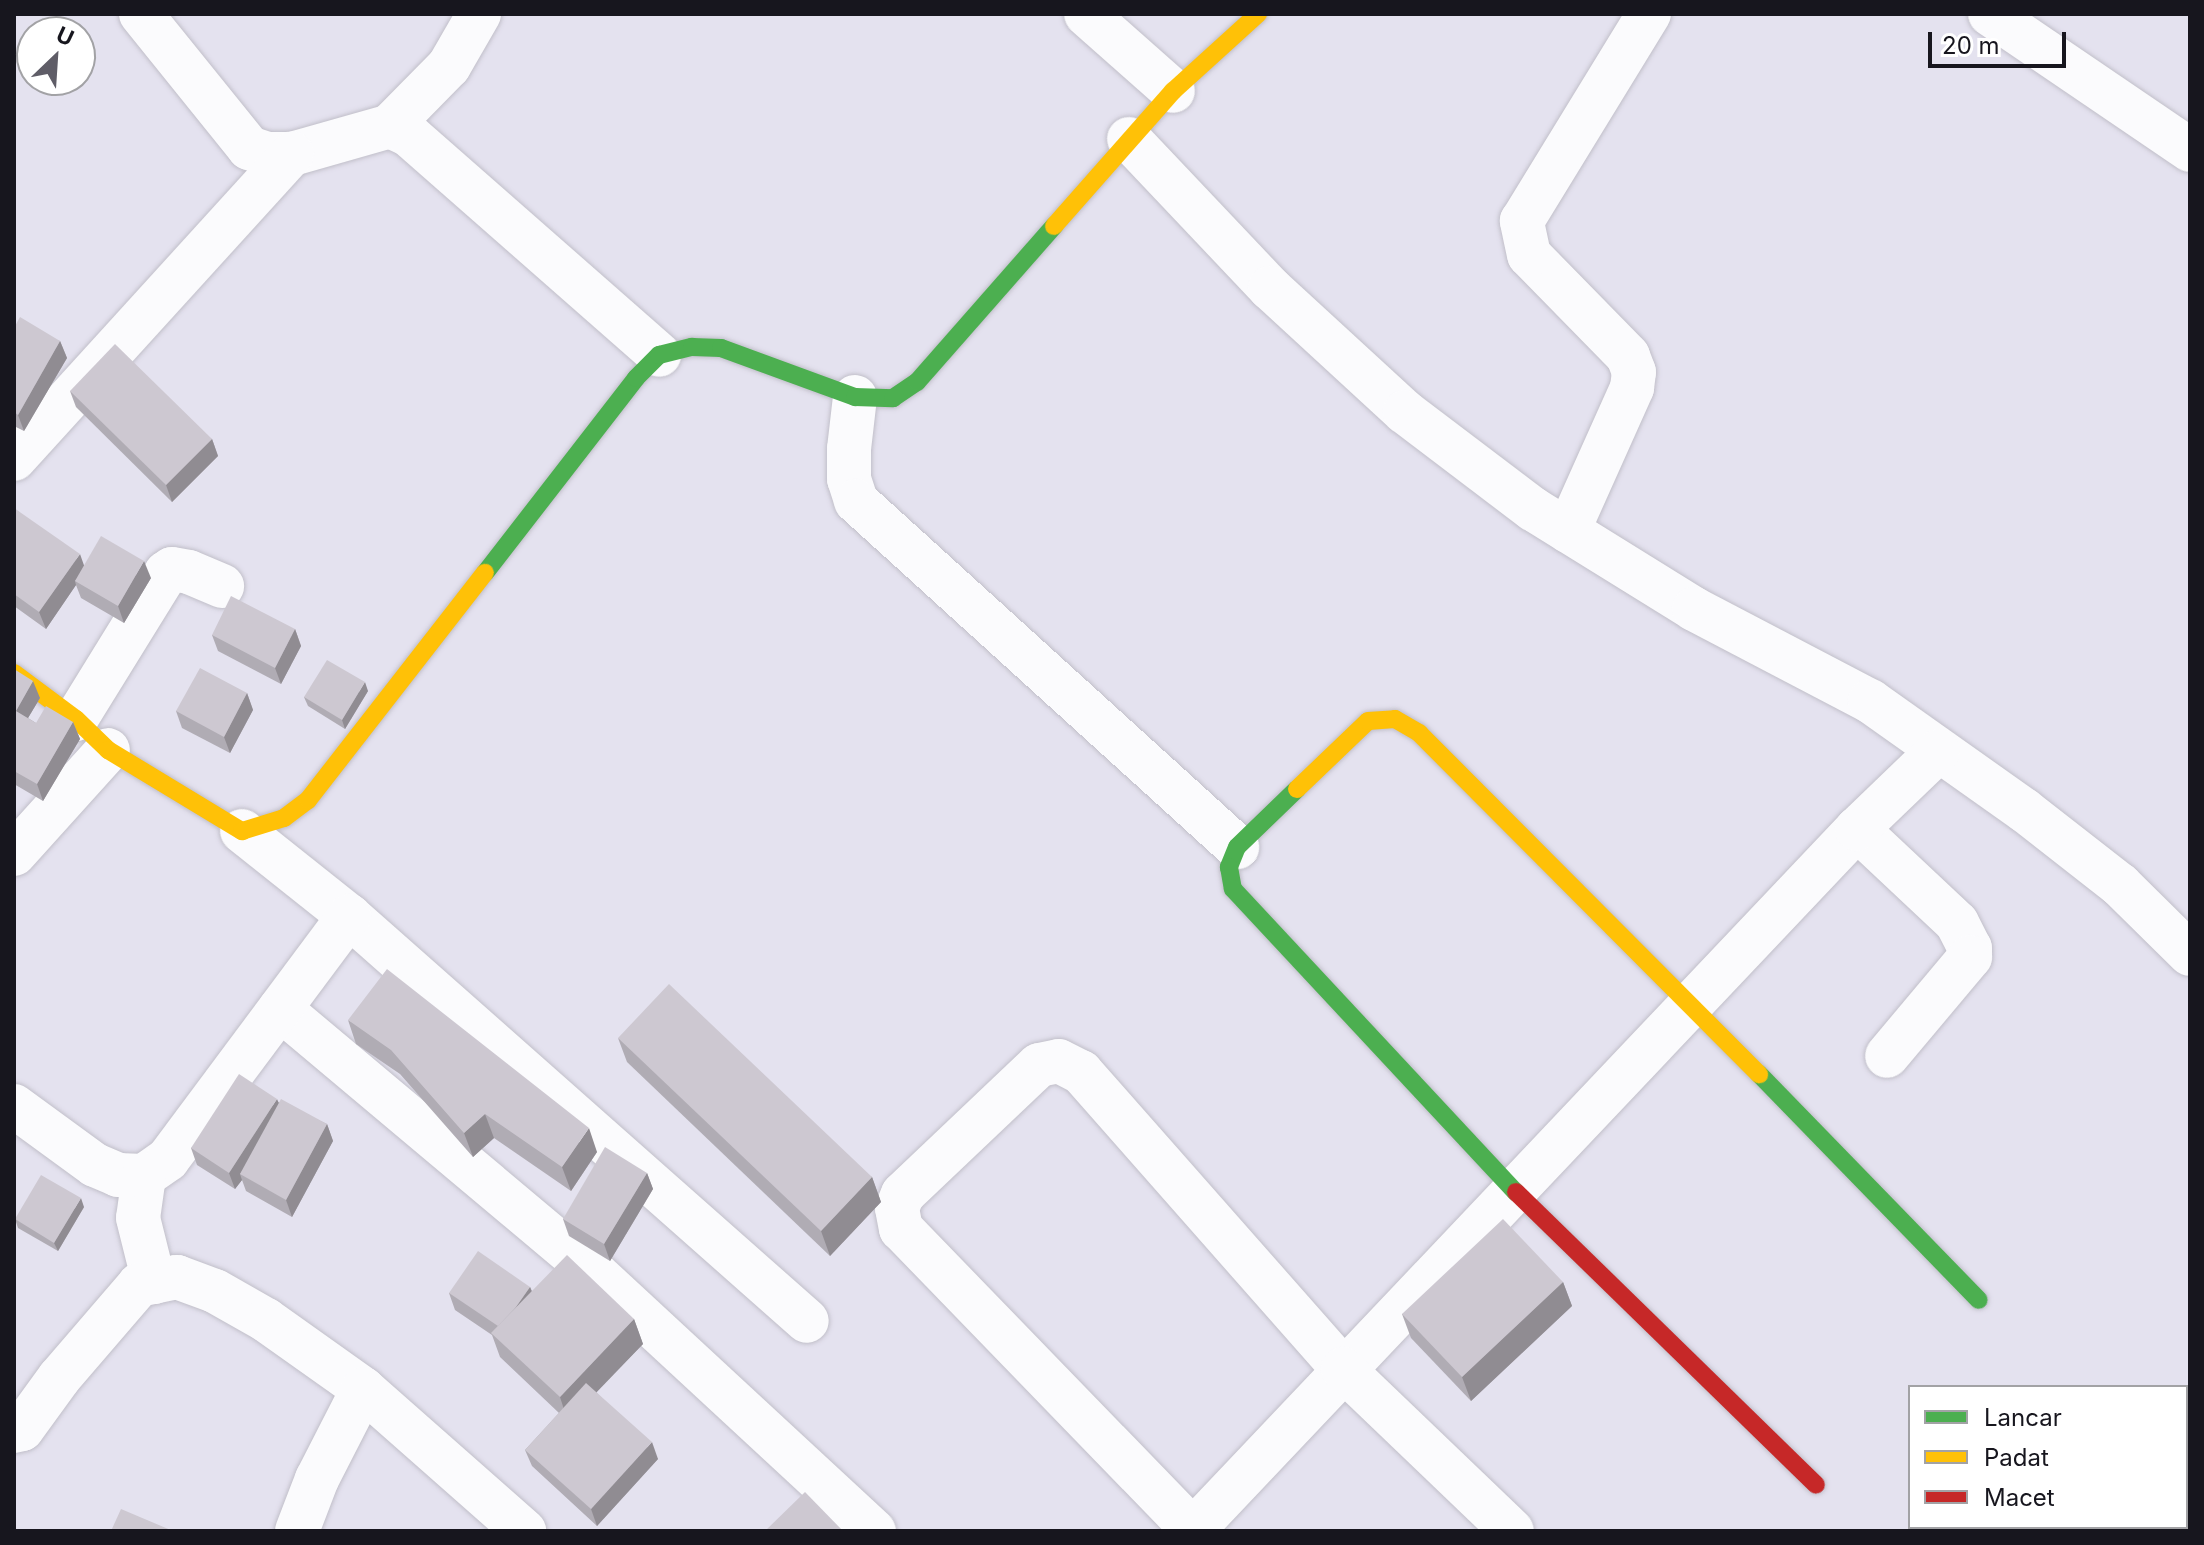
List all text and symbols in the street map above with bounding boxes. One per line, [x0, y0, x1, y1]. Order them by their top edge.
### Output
north arrow [16, 16, 96, 96]
scale bar [1932, 16, 2070, 66]
text: U [52, 21, 78, 51]
text: 20 m [1942, 31, 2000, 60]
legend [1908, 1385, 2188, 1529]
text: Lancar [1984, 1403, 2062, 1432]
text: Padat [1984, 1443, 2049, 1472]
text: Macet [1984, 1483, 2055, 1512]

